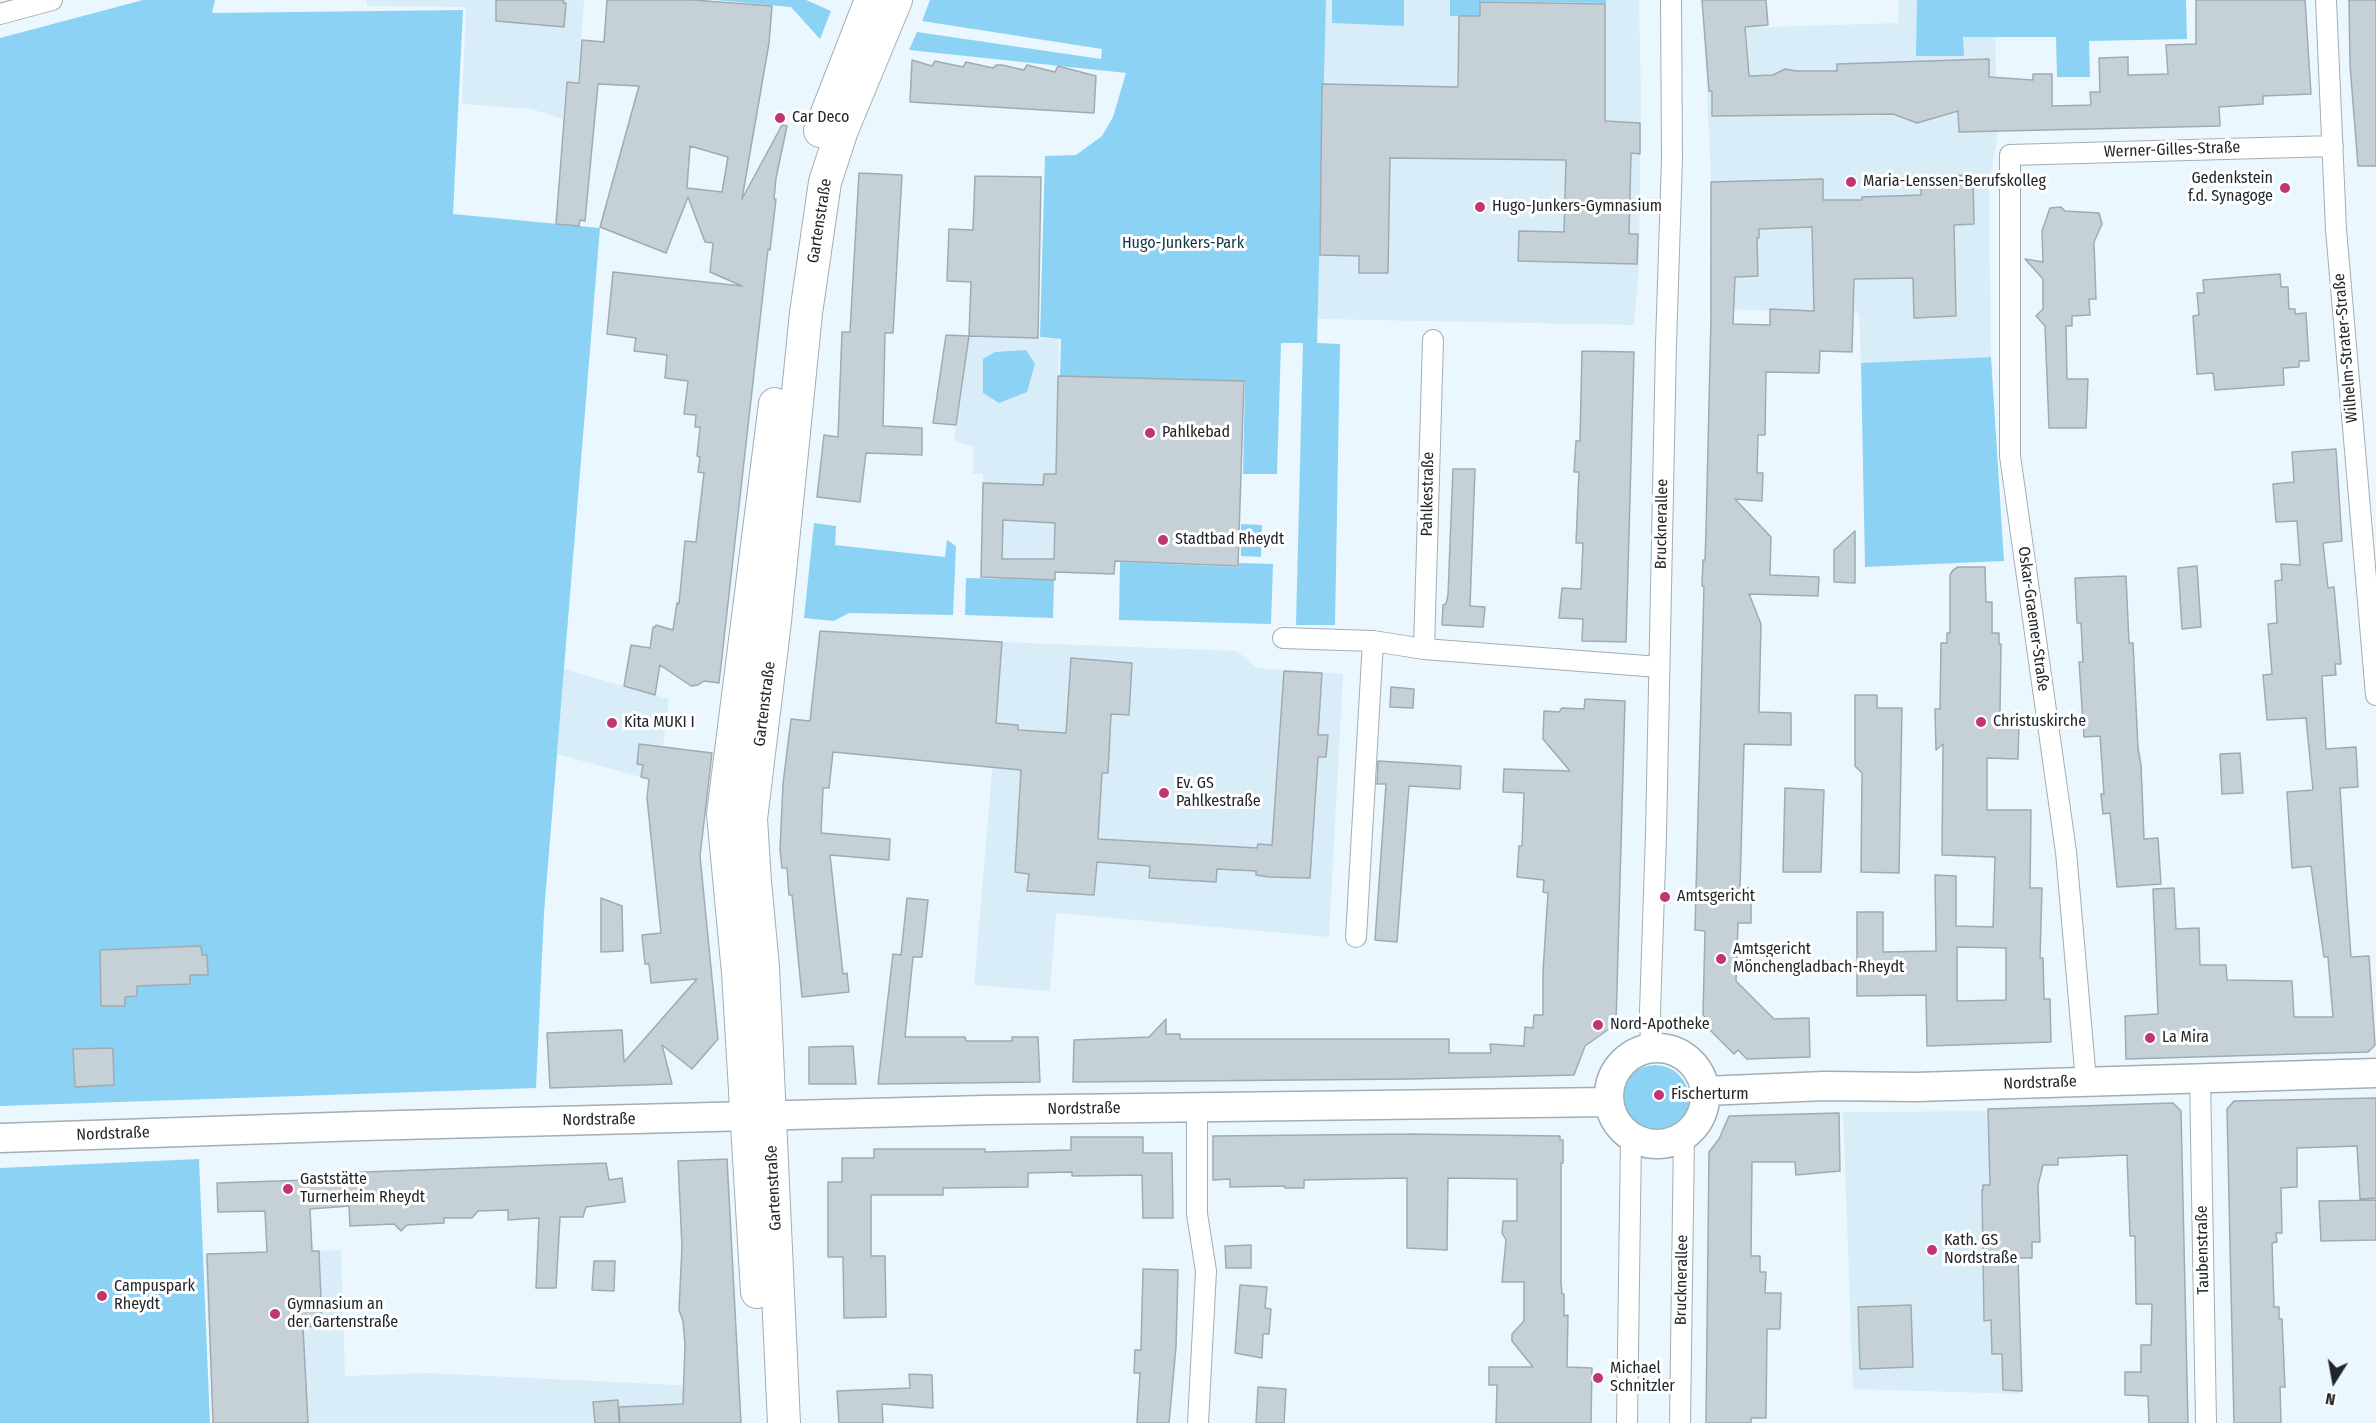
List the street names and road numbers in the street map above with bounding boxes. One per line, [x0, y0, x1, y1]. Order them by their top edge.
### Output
street label: Werner-Gilles-Straße [2103, 138, 2241, 162]
street label: Gartenstraße [804, 177, 836, 265]
street label: Wilhelm-Strater-Straße [2330, 272, 2362, 424]
street label: Pahlkestraße [1418, 451, 1438, 537]
street label: Brucknerallee [1652, 479, 1672, 569]
street label: Oskar-Graemer-Straße [2013, 545, 2053, 693]
street label: Gartenstraße [750, 660, 780, 748]
street label: Nordstraße [2003, 1072, 2077, 1094]
street label: Nordstraße [1047, 1099, 1121, 1119]
street label: Nordstraße [562, 1110, 636, 1130]
street label: Nordstraße [76, 1123, 150, 1145]
street label: Gartenstraße [762, 1145, 786, 1231]
street label: Taubenstraße [2193, 1205, 2213, 1295]
street label: Brucknerallee [1672, 1235, 1692, 1325]

